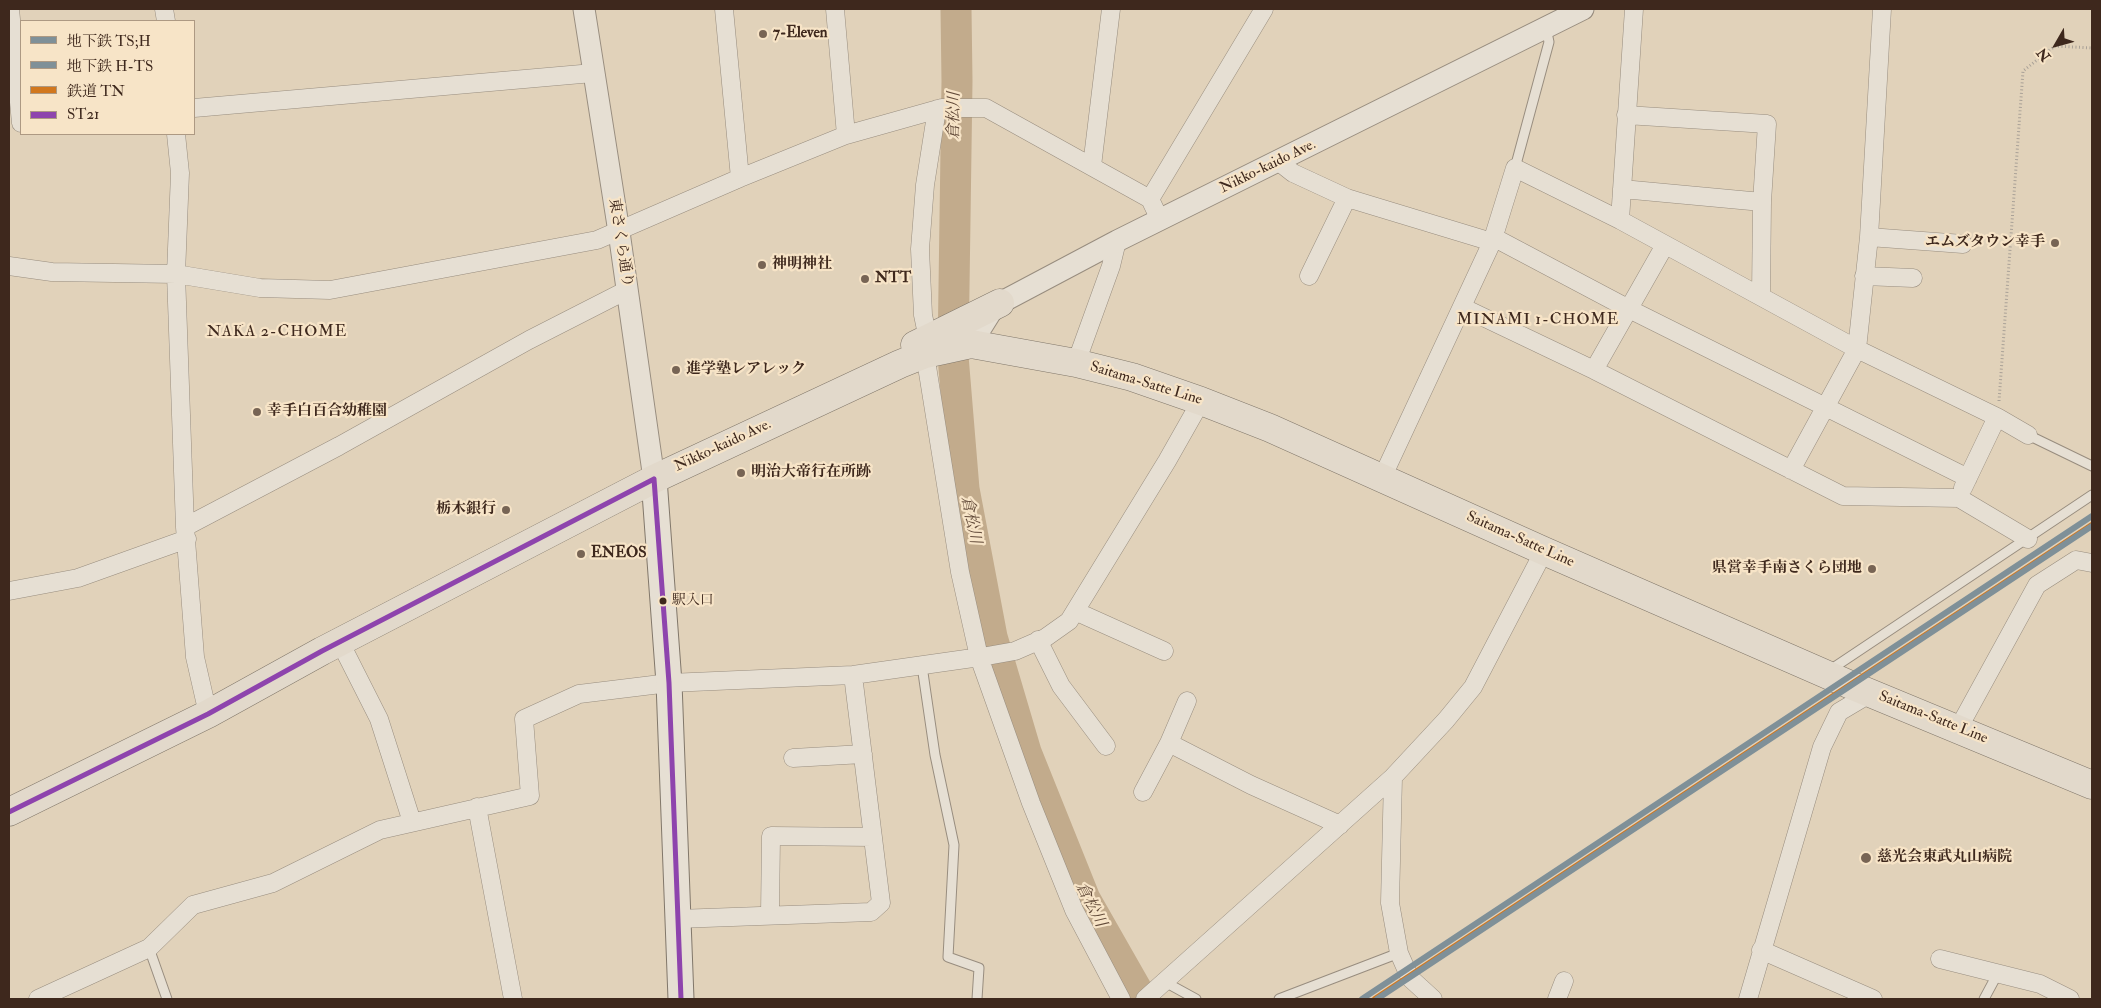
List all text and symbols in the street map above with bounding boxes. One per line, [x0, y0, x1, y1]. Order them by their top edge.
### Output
legend [20, 20, 195, 135]
north arrow [2031, 20, 2081, 70]
place label: 7-Eleven [773, 25, 827, 43]
marker: 7-Eleven [757, 28, 769, 40]
text: 地下鉄 TS;H [67, 32, 151, 51]
text: N [2033, 44, 2054, 65]
text: 地下鉄 H-TS [67, 57, 153, 76]
text: 鉄道 TN [67, 82, 125, 101]
water label: 倉松川 [945, 92, 965, 140]
text: ST21 [67, 105, 99, 124]
street label: Nikko-kaido Ave. [1217, 136, 1319, 198]
street label: 東さくら通り [604, 197, 636, 289]
place label: エムズタウン幸手 [1925, 234, 2045, 252]
marker: エムズタウン幸手 [2049, 237, 2061, 249]
place label: 神明神社 [772, 256, 832, 274]
marker: 神明神社 [756, 259, 768, 271]
place label: NTT [875, 270, 911, 288]
marker: NTT [859, 273, 871, 285]
district label: MINAMI 1-CHOME [1455, 311, 1621, 331]
district label: NAKA 2-CHOME [205, 323, 349, 343]
street label: Saitama-Satte Line [1088, 358, 1204, 410]
place label: 進学塾レアレック [686, 361, 806, 379]
marker: 進学塾レアレック [670, 364, 682, 376]
place label: 幸手白百合幼稚園 [267, 403, 387, 421]
marker: 幸手白百合幼稚園 [251, 406, 263, 418]
street label: Nikko-kaido Ave. [672, 416, 774, 476]
place label: 明治大帝行在所跡 [751, 464, 871, 482]
marker: 明治大帝行在所跡 [735, 467, 747, 479]
water label: 倉松川 [956, 495, 984, 545]
place label: 栃木銀行 [436, 501, 496, 519]
marker: 栃木銀行 [500, 504, 512, 516]
street label: Saitama-Satte Line [1463, 508, 1577, 572]
place label: ENEOS [591, 545, 647, 563]
marker: ENEOS [575, 548, 587, 560]
place label: 県営幸手南さくら団地 [1712, 560, 1862, 578]
marker: 県営幸手南さくら団地 [1866, 563, 1878, 575]
place label: 駅入口 [672, 593, 714, 609]
marker: 駅入口 [658, 596, 668, 606]
street label: Saitama-Satte Line [1876, 688, 1990, 748]
place label: 慈光会東武丸山病院 [1877, 849, 2012, 867]
marker: 慈光会東武丸山病院 [1859, 851, 1873, 865]
water label: 倉松川 [1071, 879, 1109, 931]

